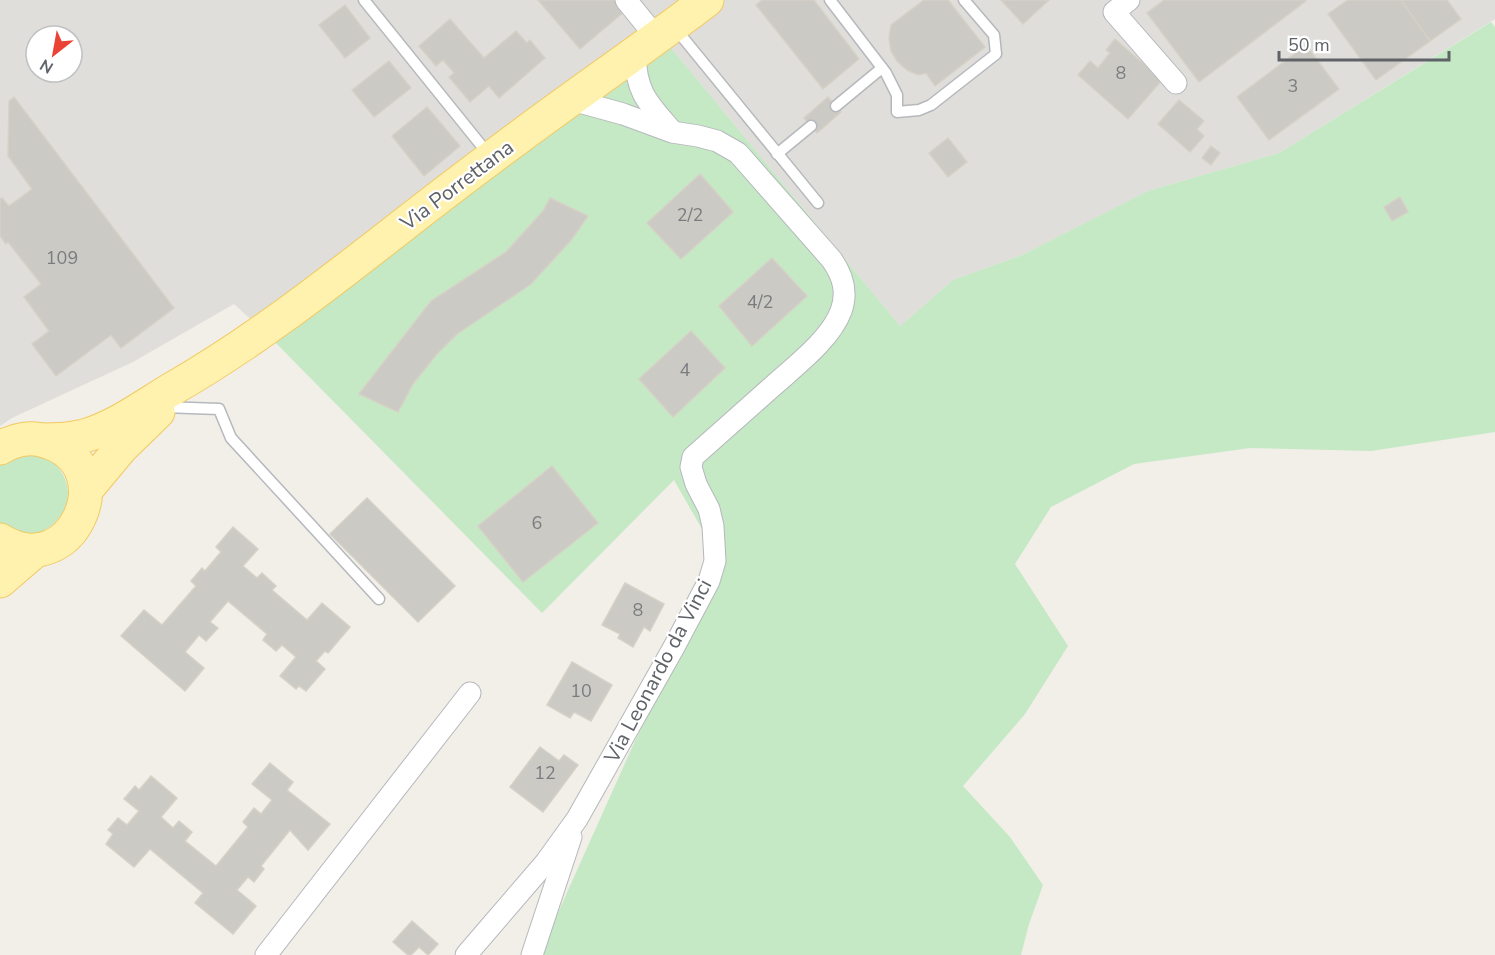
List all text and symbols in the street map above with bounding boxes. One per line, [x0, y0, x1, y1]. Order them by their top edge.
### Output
north arrow [24, 24, 84, 84]
scale bar [1279, 24, 1448, 62]
text: 50 m [1288, 33, 1330, 57]
text: N [36, 53, 58, 79]
house number: 8 [1116, 61, 1126, 85]
house number: 3 [1288, 74, 1298, 98]
street label: Via Porrettana [394, 133, 519, 237]
house number: 2/2 [677, 203, 703, 227]
house number: 109 [46, 246, 78, 270]
house number: 4/2 [747, 290, 773, 314]
house number: 4 [680, 358, 691, 382]
house number: 6 [532, 511, 542, 535]
street label: Via Leonardo da Vinci [597, 574, 718, 769]
house number: 8 [633, 598, 643, 622]
house number: 10 [570, 679, 592, 703]
house number: 12 [534, 761, 556, 785]

